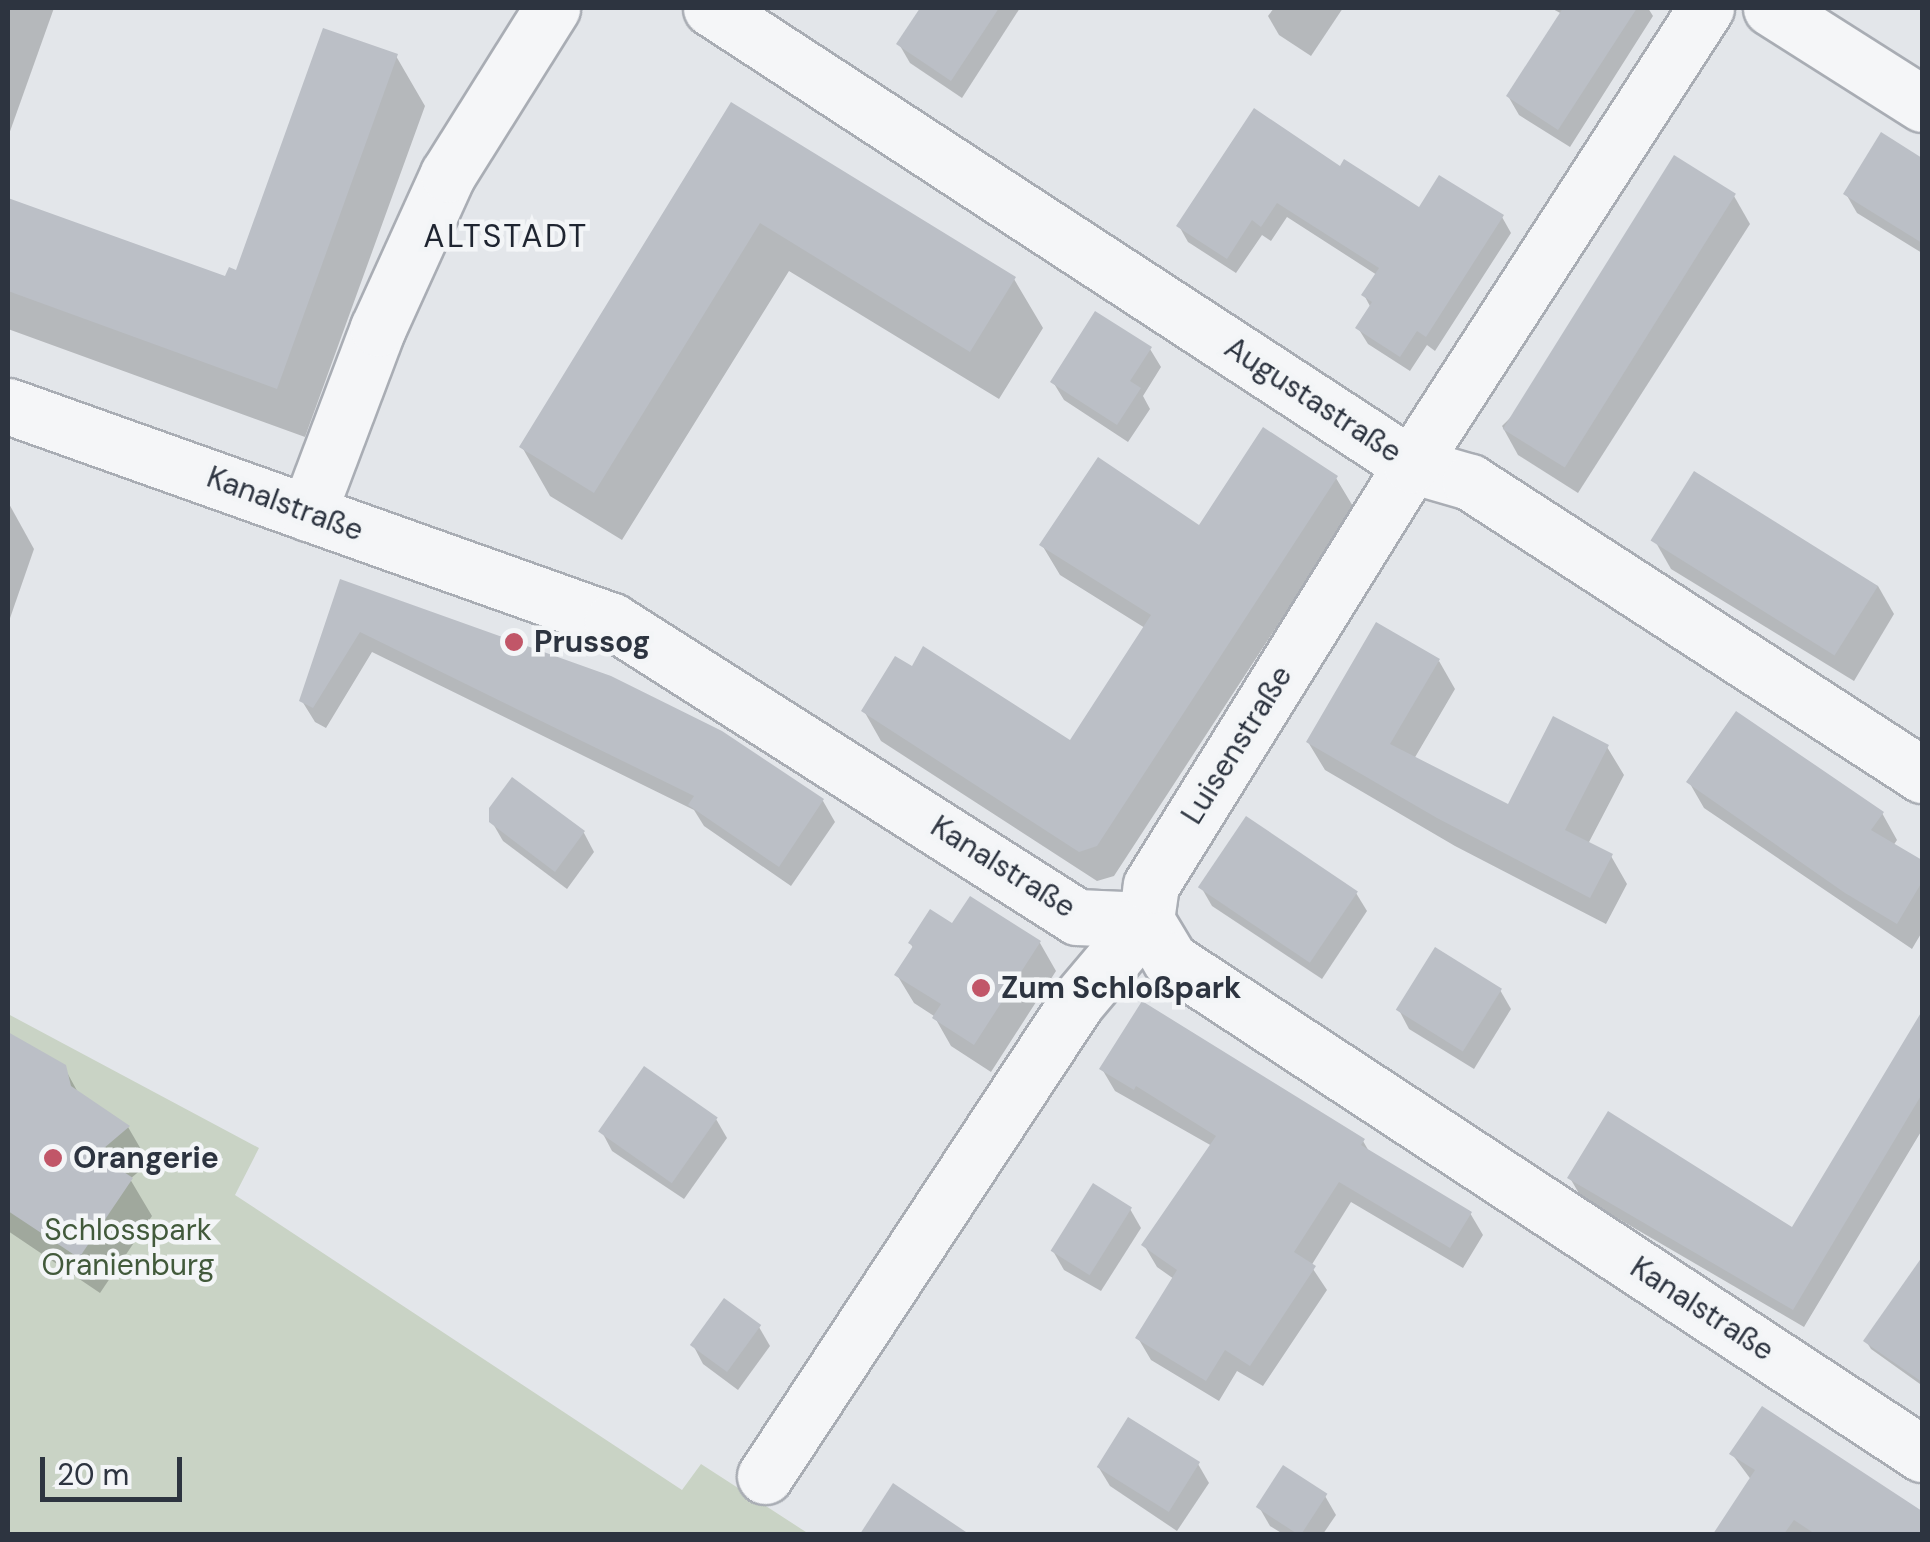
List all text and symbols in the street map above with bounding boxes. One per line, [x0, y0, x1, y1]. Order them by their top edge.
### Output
district label: ALTSTADT [423, 217, 589, 255]
street label: Augustastraße [1218, 330, 1408, 470]
street label: Kanalstraße [202, 459, 368, 549]
place label: Prussog [534, 624, 650, 660]
marker: Prussog [503, 631, 525, 653]
street label: Luisenstraße [1174, 659, 1300, 831]
street label: Kanalstraße [924, 808, 1082, 926]
place label: Zum Schloßpark [1001, 970, 1241, 1006]
marker: Zum Schloßpark [970, 977, 992, 999]
place label: Orangerie [73, 1140, 219, 1176]
marker: Orangerie [42, 1147, 64, 1169]
park label: Schlosspark Oranienburg [42, 1212, 214, 1282]
street label: Kanalstraße [1624, 1249, 1780, 1369]
scale bar [45, 1437, 188, 1499]
text: 20 m [57, 1455, 129, 1494]

